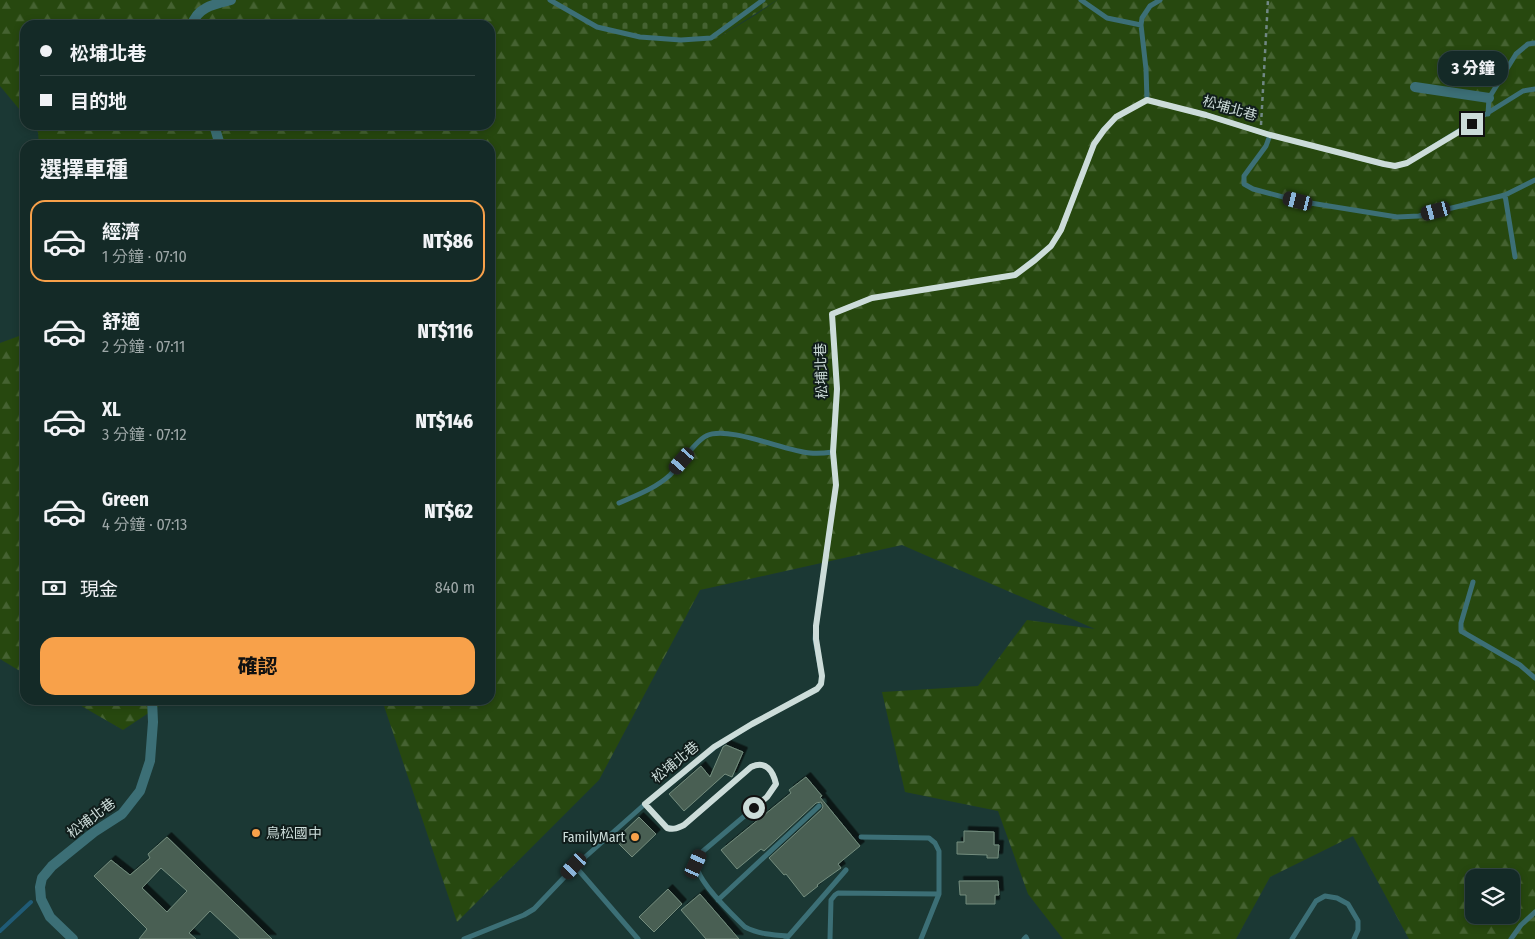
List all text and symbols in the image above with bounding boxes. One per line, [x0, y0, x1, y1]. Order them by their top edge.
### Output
text: 松埔北巷 [70, 42, 146, 65]
callout: 3 分鐘 [1437, 52, 1507, 86]
text: 3 分鐘 [1452, 59, 1494, 78]
text: 目的地 [70, 90, 127, 113]
street label: 松埔北巷 [1201, 93, 1259, 124]
route end [1461, 113, 1483, 135]
text: 選擇車種 [40, 156, 128, 183]
car [1281, 190, 1314, 212]
car [1419, 200, 1452, 222]
icon: car [42, 219, 87, 264]
text: 經濟 [102, 220, 140, 243]
text: NT$86 [423, 230, 473, 253]
text: 1 分鐘 · 07:10 [102, 247, 187, 266]
icon: car [42, 309, 87, 354]
text: 舒適 [102, 310, 140, 333]
text: NT$116 [418, 320, 473, 343]
text: 2 分鐘 · 07:11 [102, 337, 185, 356]
street label: 松埔北巷 [812, 343, 831, 399]
text: XL [102, 398, 121, 421]
icon: car [42, 399, 87, 444]
text: NT$146 [416, 410, 473, 433]
text: 3 分鐘 · 07:12 [102, 425, 186, 444]
car [666, 445, 697, 477]
text: Green [102, 488, 149, 511]
icon: car [42, 489, 87, 534]
text: NT$62 [424, 500, 473, 523]
text: 4 分鐘 · 07:13 [102, 515, 187, 534]
icon: cash [40, 574, 68, 602]
text: 現金 [80, 578, 118, 601]
text: 840 m [435, 578, 475, 597]
button: 確認 [40, 637, 475, 695]
street label: 松埔北巷 [648, 738, 702, 787]
street label: 松埔北巷 [64, 795, 119, 842]
route start [743, 797, 765, 819]
place label: 鳥松國中 [266, 825, 322, 842]
marker: 鳥松國中 [250, 827, 262, 839]
place label: FamilyMart [562, 829, 625, 846]
marker: FamilyMart [629, 831, 641, 843]
car [683, 847, 708, 881]
car [558, 850, 589, 882]
map controls [1465, 869, 1520, 924]
button: layers [1465, 869, 1520, 924]

